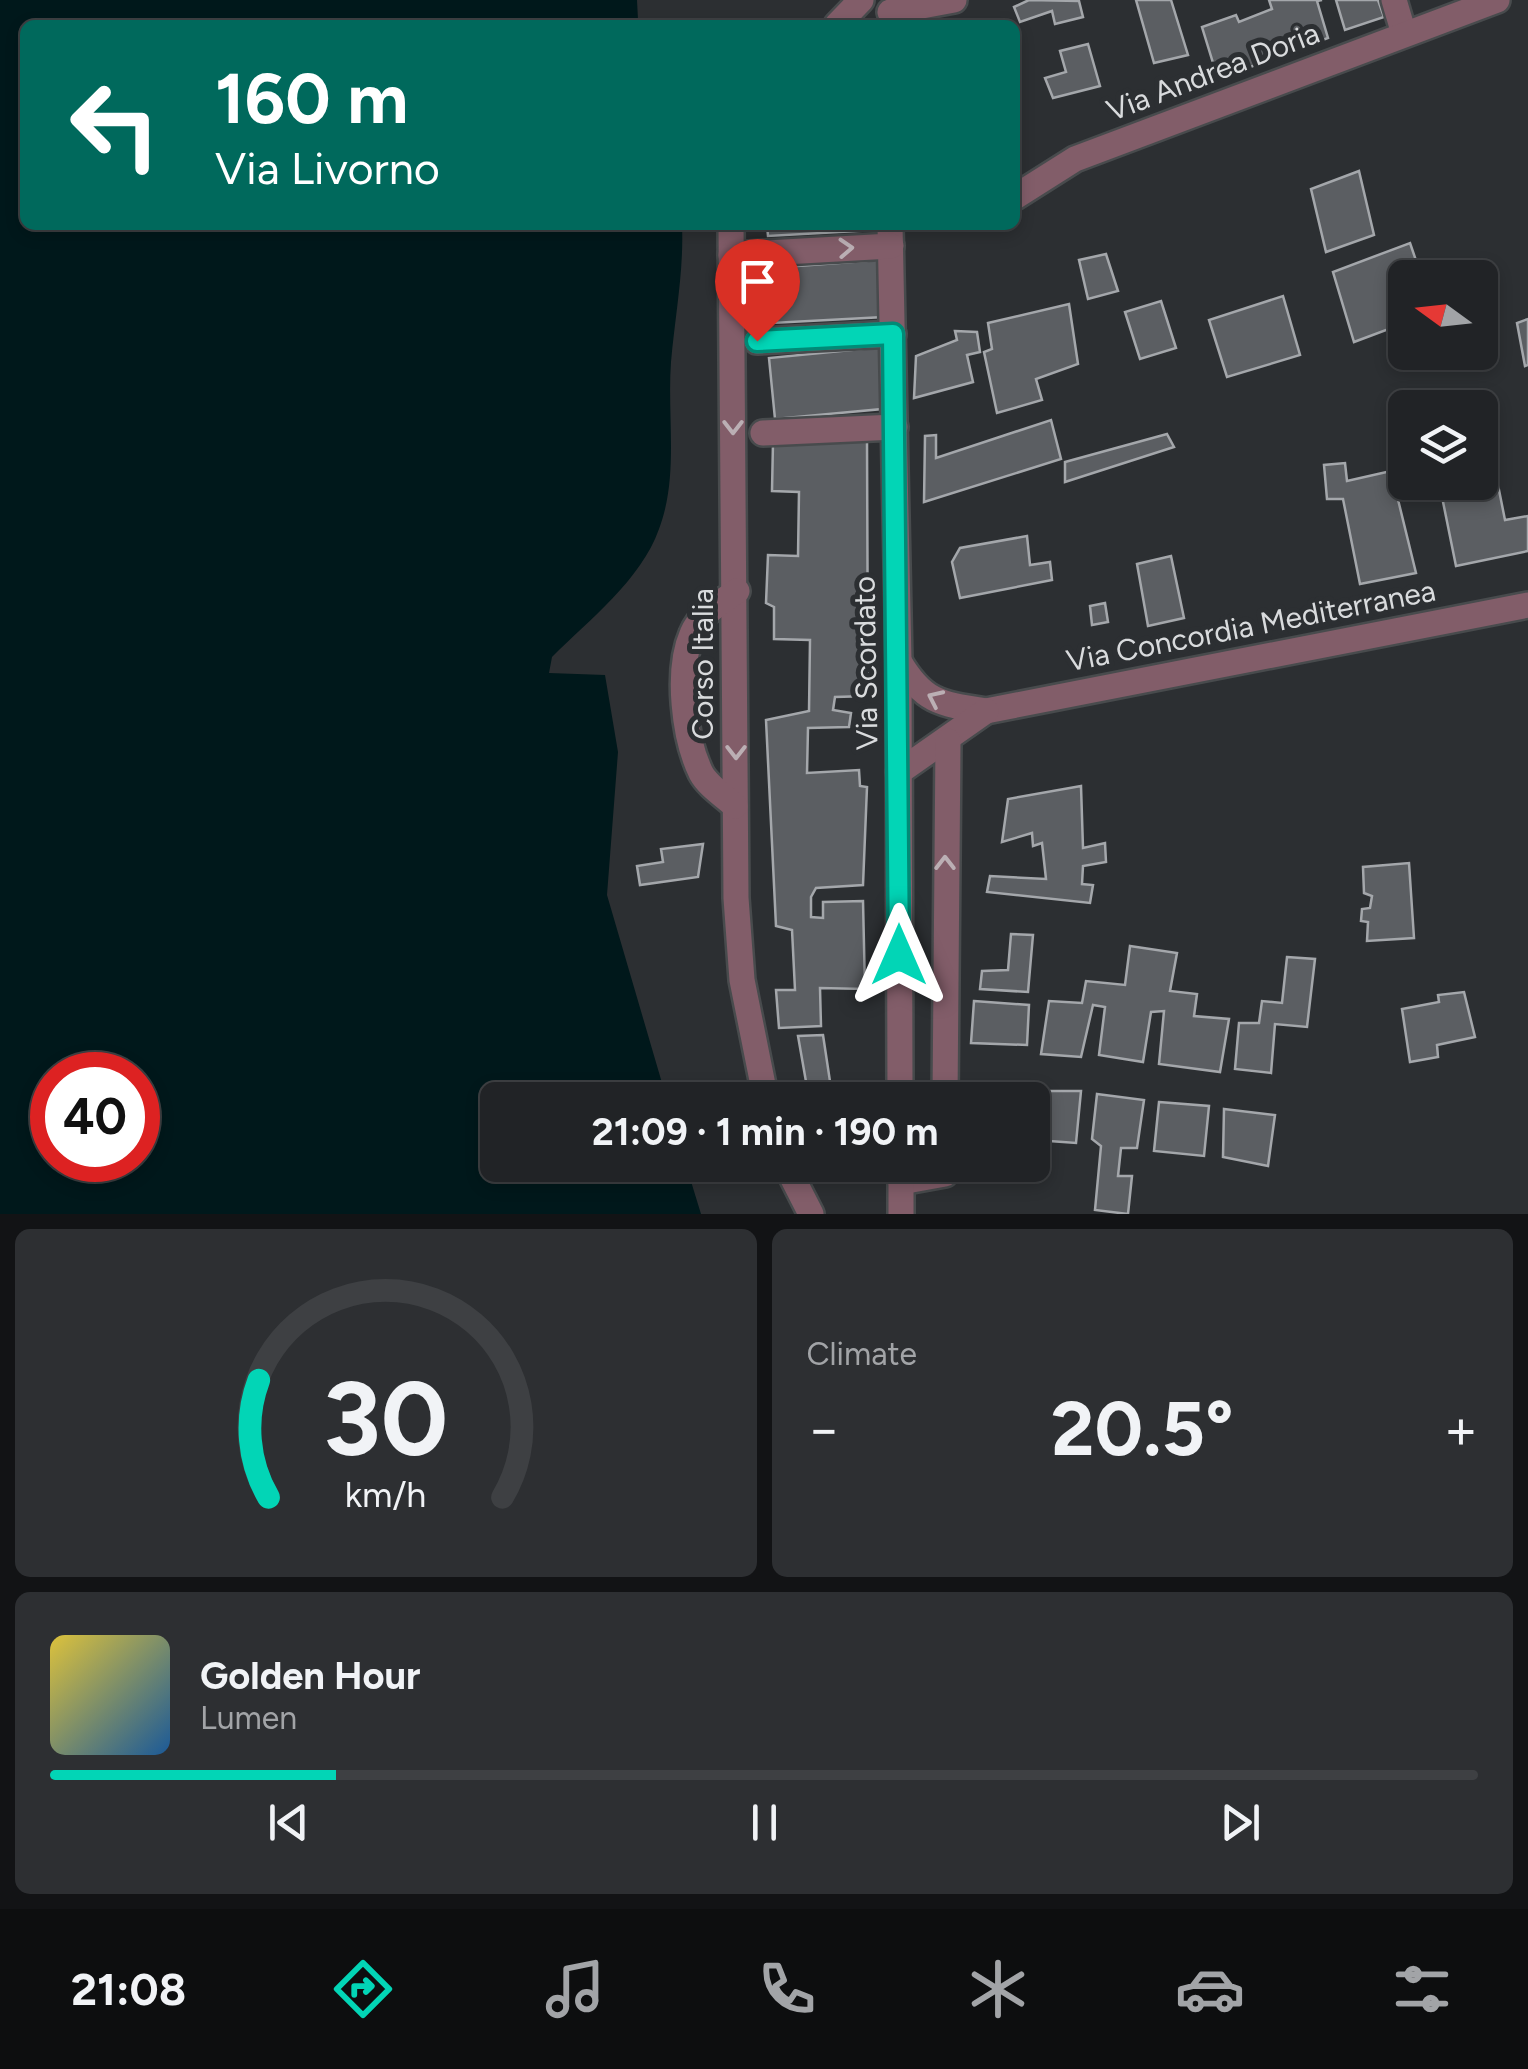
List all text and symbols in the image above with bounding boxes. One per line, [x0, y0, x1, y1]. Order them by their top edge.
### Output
street label: Via Andrea Doria [1101, 14, 1324, 129]
text: 160 m [215, 56, 408, 141]
icon: left [50, 60, 180, 190]
text: Via Livorno [215, 141, 440, 195]
one-way arrow [839, 238, 855, 259]
pin [715, 239, 800, 342]
icon: arrive [730, 254, 785, 309]
north arrow [1388, 260, 1498, 370]
map controls [1388, 260, 1498, 500]
button: layers [1388, 390, 1498, 500]
one-way arrow [722, 420, 744, 436]
street label: Via Concordia Mediterranea [1063, 572, 1439, 679]
street label: Via Scordato [845, 576, 886, 750]
street label: Corso Italia [684, 588, 721, 740]
one-way arrow [927, 690, 945, 710]
one-way arrow [725, 745, 746, 761]
one-way arrow [934, 854, 956, 870]
position arrow [847, 903, 951, 1007]
speed limit sign: 40 [30, 1052, 160, 1182]
text: 21:09 · 1 min · 190 m [592, 1109, 938, 1155]
text: Climate [807, 1335, 917, 1373]
text: 30 [323, 1356, 448, 1481]
text: 20.5° [1051, 1384, 1234, 1474]
text: − [807, 1396, 841, 1462]
text: + [1444, 1396, 1478, 1462]
text: km/h [345, 1473, 427, 1516]
text: Golden Hour [200, 1653, 421, 1699]
text: Lumen [200, 1699, 297, 1737]
icon: previous [261, 1795, 316, 1850]
icon: pause [737, 1795, 792, 1850]
icon: next [1213, 1795, 1268, 1850]
icon: directions [328, 1954, 398, 2024]
icon: music [540, 1954, 610, 2024]
icon: phone [752, 1954, 822, 2024]
icon: climate [963, 1954, 1033, 2024]
icon: car [1175, 1954, 1245, 2024]
icon: filters [1387, 1954, 1457, 2024]
text: 21:08 [71, 1962, 186, 2016]

